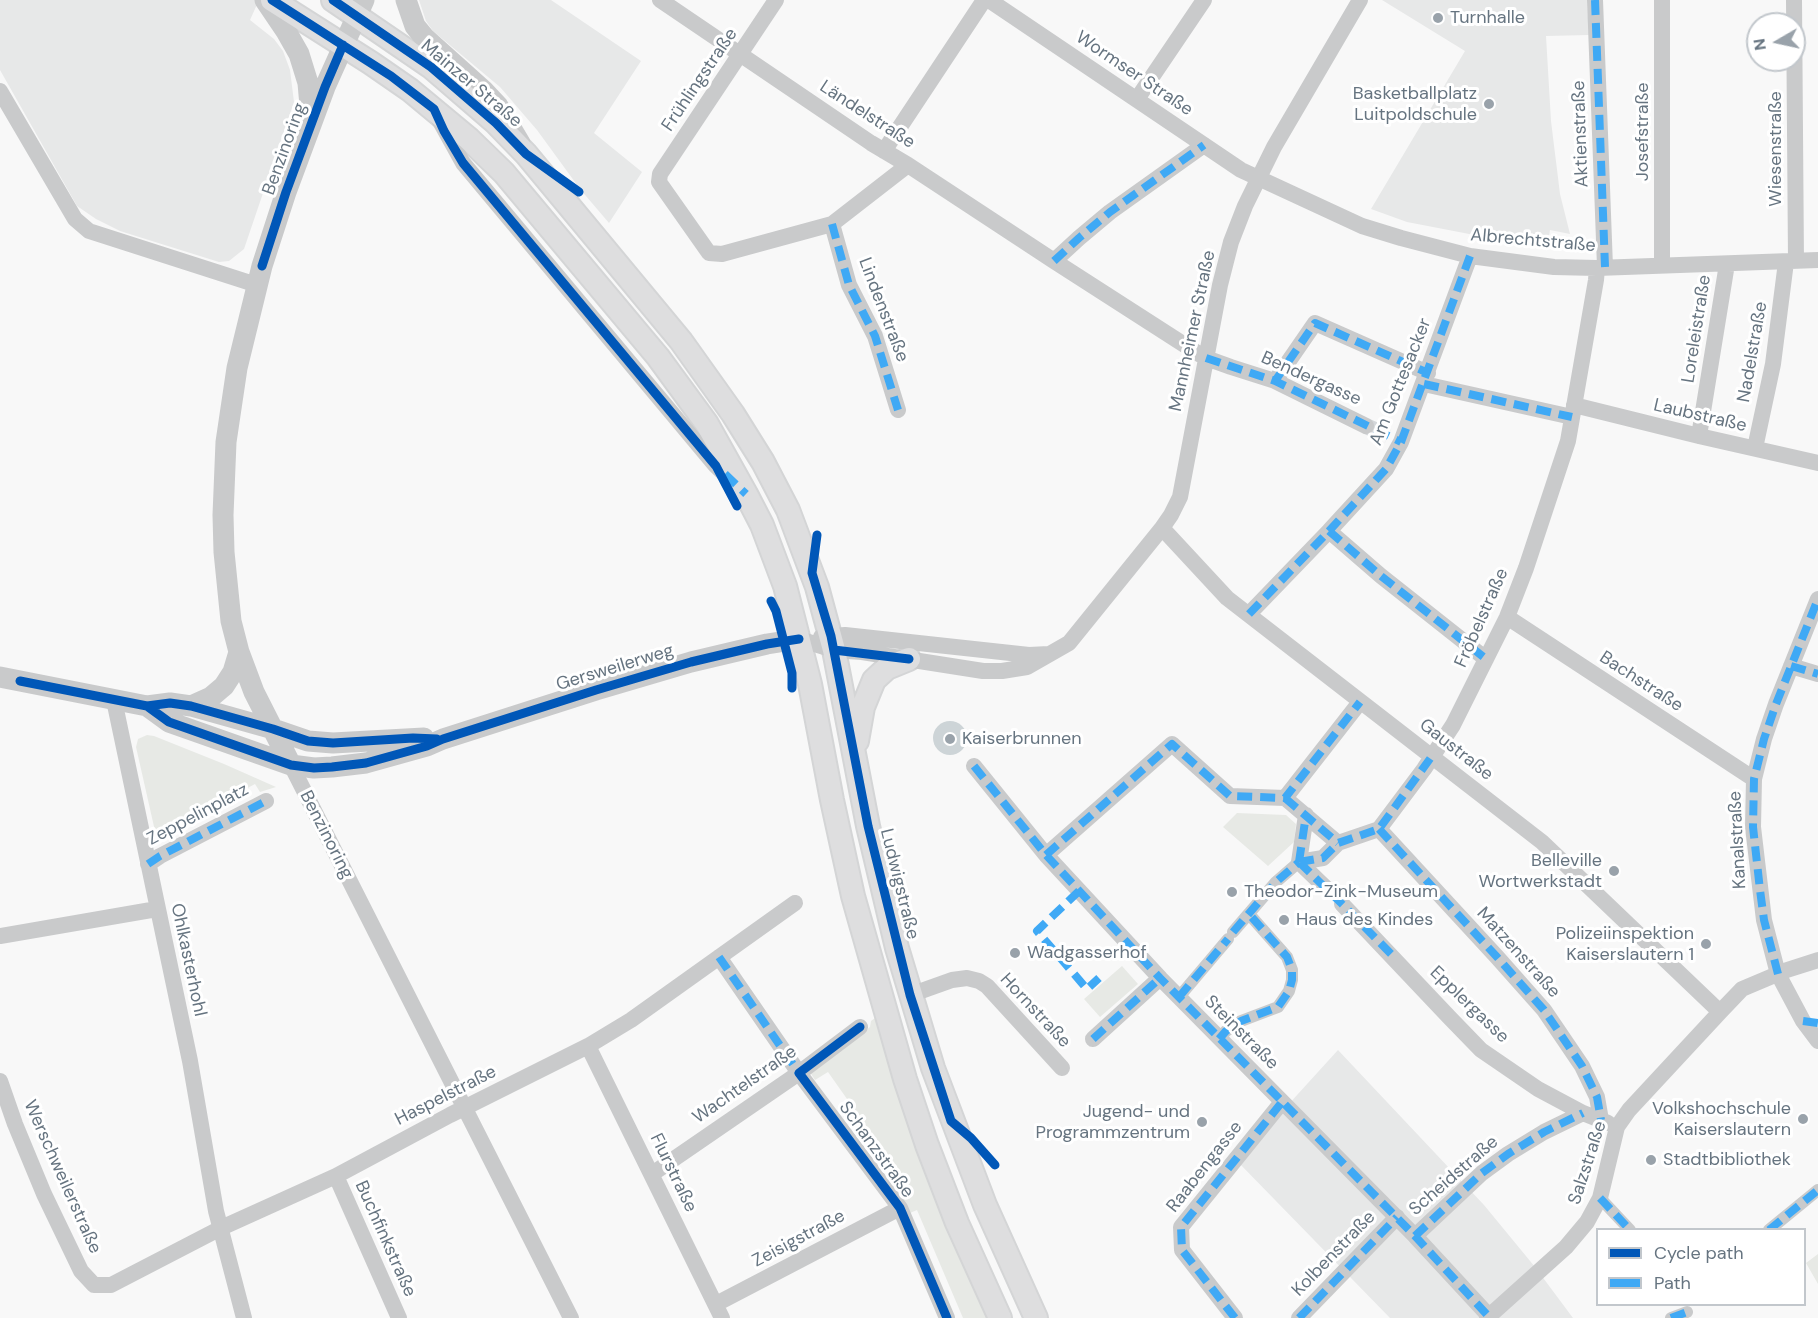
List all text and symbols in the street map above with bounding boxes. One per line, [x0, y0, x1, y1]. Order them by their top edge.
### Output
place label: Turnhalle [1450, 7, 1525, 29]
marker: Turnhalle [1431, 11, 1445, 25]
north arrow [1746, 12, 1806, 72]
street label: Frühlingstraße [658, 24, 742, 136]
street label: Wormser Straße [1071, 27, 1197, 121]
street label: Mainzer Straße [416, 35, 526, 133]
text: N [1748, 37, 1771, 52]
street label: Ländelstraße [815, 76, 919, 154]
street label: Aktienstraße [1568, 80, 1594, 188]
place label: Basketballplatz Luitpoldschule [1353, 83, 1477, 125]
street label: Josefstraße [1632, 83, 1654, 181]
street label: Wiesenstraße [1765, 91, 1787, 207]
marker: Basketballplatz Luitpoldschule [1482, 97, 1496, 111]
street label: Benzinoring [258, 100, 312, 198]
street label: Albrechtstraße [1470, 225, 1596, 257]
street label: Mannheimer Straße [1165, 249, 1221, 413]
street label: Lindenstraße [853, 255, 913, 365]
street label: Loreleistraße [1678, 274, 1716, 384]
street label: Nadelstraße [1734, 300, 1772, 404]
street label: Am Gottesacker [1366, 315, 1436, 449]
street label: Bendergasse [1258, 347, 1364, 411]
street label: Laubstraße [1651, 395, 1749, 437]
street label: Fröbelstraße [1451, 565, 1513, 671]
street label: Gersweilerweg [554, 640, 676, 696]
street label: Bachstraße [1595, 647, 1687, 717]
street label: Gaustraße [1415, 714, 1497, 786]
place label: Kaiserbrunnen [962, 728, 1082, 750]
marker: Kaiserbrunnen [943, 732, 957, 746]
street label: Zeppelinplatz [144, 779, 252, 851]
street label: Benzinoring [295, 787, 357, 883]
street label: Kanalstraße [1725, 790, 1751, 890]
street label: Ludwigstraße [875, 826, 923, 942]
place label: Belleville Wortwerkstadt [1478, 850, 1602, 892]
marker: Belleville Wortwerkstadt [1607, 864, 1621, 878]
place label: Theodor-Zink-Museum [1244, 881, 1438, 903]
marker: Theodor-Zink-Museum [1225, 885, 1239, 899]
street label: Ohlkasterhohl [166, 902, 210, 1018]
street label: Matzenstraße [1472, 903, 1564, 1003]
place label: Haus des Kindes [1296, 909, 1433, 931]
marker: Haus des Kindes [1277, 913, 1291, 927]
place label: Polizeiinspektion Kaiserslautern 1 [1556, 923, 1694, 966]
marker: Polizeiinspektion Kaiserslautern 1 [1699, 937, 1713, 951]
place label: Wadgasserhof [1027, 942, 1147, 964]
marker: Wadgasserhof [1008, 946, 1022, 960]
street label: Epplergasse [1425, 962, 1513, 1048]
street label: Hornstraße [995, 969, 1075, 1053]
street label: Steinstraße [1199, 991, 1283, 1075]
street label: Wachtelstraße [689, 1041, 801, 1129]
street label: Haspelstraße [392, 1061, 500, 1131]
street label: Werschweilerstraße [18, 1097, 106, 1257]
street label: Schanzstraße [834, 1098, 918, 1202]
place label: Volkshochschule Kaiserslautern [1652, 1098, 1791, 1140]
place label: Jugend- und Programmzentrum [1036, 1101, 1190, 1144]
marker: Volkshochschule Kaiserslautern [1796, 1112, 1810, 1126]
marker: Jugend- und Programmzentrum [1195, 1115, 1209, 1129]
street label: Raabengasse [1163, 1117, 1247, 1217]
street label: Salzstraße [1564, 1119, 1612, 1207]
street label: Flurstraße [645, 1130, 701, 1216]
street label: Scheidstraße [1405, 1131, 1503, 1221]
place label: Stadtbibliothek [1663, 1149, 1791, 1171]
marker: Stadtbibliothek [1644, 1153, 1658, 1167]
street label: Buchfinkstraße [350, 1178, 420, 1300]
street label: Zeisigstraße [749, 1206, 849, 1272]
street label: Kolbenstraße [1288, 1207, 1380, 1301]
legend [1596, 1228, 1806, 1306]
text: Cycle path [1654, 1241, 1744, 1265]
text: Path [1654, 1271, 1691, 1295]

